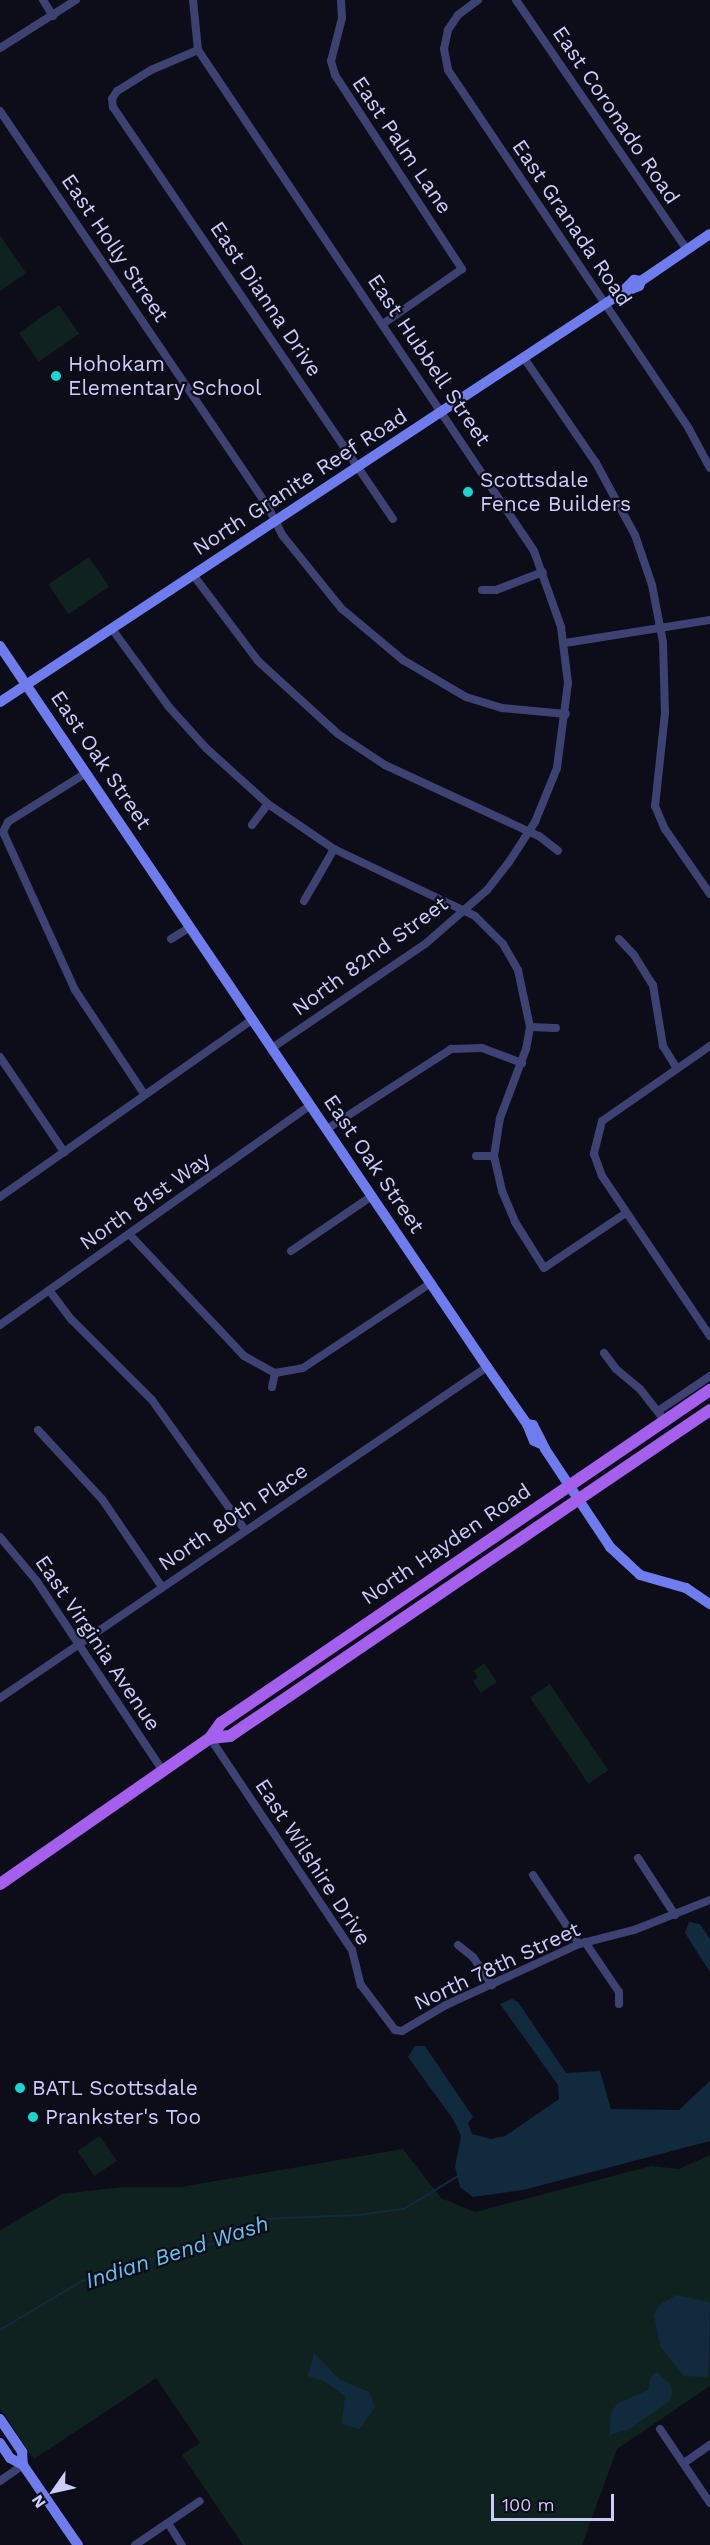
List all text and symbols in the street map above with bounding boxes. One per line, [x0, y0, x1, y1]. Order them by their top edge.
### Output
street label: East Coronado Road [547, 21, 685, 209]
street label: East Palm Lane [347, 72, 457, 218]
street label: East Granada Road [507, 135, 637, 311]
street label: East Holly Street [56, 169, 174, 327]
street label: East Dianna Drive [205, 216, 327, 382]
street label: East Hubbell Street [362, 269, 496, 451]
place label: Hohokam Elementary School [68, 351, 262, 401]
marker: Hohokam Elementary School [49, 369, 63, 383]
street label: North Granite Reef Road [188, 403, 412, 561]
place label: Scottsdale Fence Builders [480, 467, 631, 517]
marker: Scottsdale Fence Builders [461, 485, 475, 499]
street label: East Oak Street [45, 686, 157, 834]
street label: North 82nd Street [287, 891, 453, 1021]
street label: East Oak Street [318, 1090, 430, 1238]
street label: North 81st Way [75, 1146, 215, 1256]
street label: North 80th Place [154, 1458, 312, 1576]
street label: North Hayden Road [357, 1478, 535, 1610]
street label: East Virginia Avenue [29, 1550, 167, 1736]
street label: East Wilshire Drive [250, 1774, 376, 1950]
street label: North 78th Street [410, 1916, 584, 2016]
place label: BATL Scottsdale [32, 2075, 198, 2101]
marker: BATL Scottsdale [13, 2081, 27, 2095]
place label: Prankster's Too [45, 2104, 202, 2130]
marker: Prankster's Too [26, 2110, 40, 2124]
water label: Indian Bend Wash [82, 2210, 272, 2294]
north arrow [24, 2461, 84, 2521]
scale bar [494, 2482, 617, 2520]
text: N [27, 2491, 50, 2512]
text: 100 m [502, 2494, 555, 2515]

